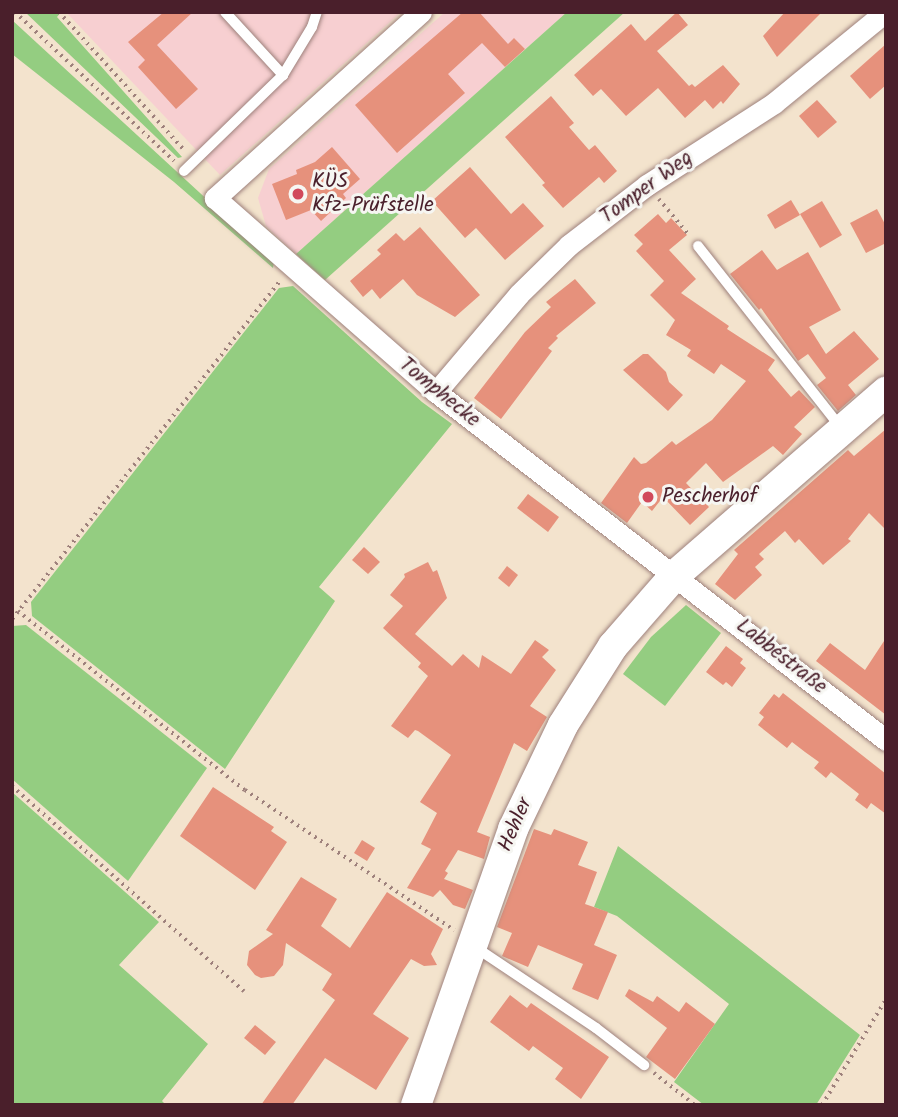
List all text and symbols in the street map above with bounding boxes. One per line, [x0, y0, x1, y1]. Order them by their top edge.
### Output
street label: Tomper Weg [596, 146, 698, 230]
place label: KÜS Kfz-Prüfstelle [312, 169, 434, 219]
marker: KÜS Kfz-Prüfstelle [290, 186, 306, 202]
street label: Tomphecke [393, 353, 485, 433]
place label: Pescherhof [662, 484, 757, 510]
marker: Pescherhof [640, 489, 656, 505]
street label: Labbéstraße [731, 614, 831, 700]
street label: Hehler [493, 794, 539, 856]

